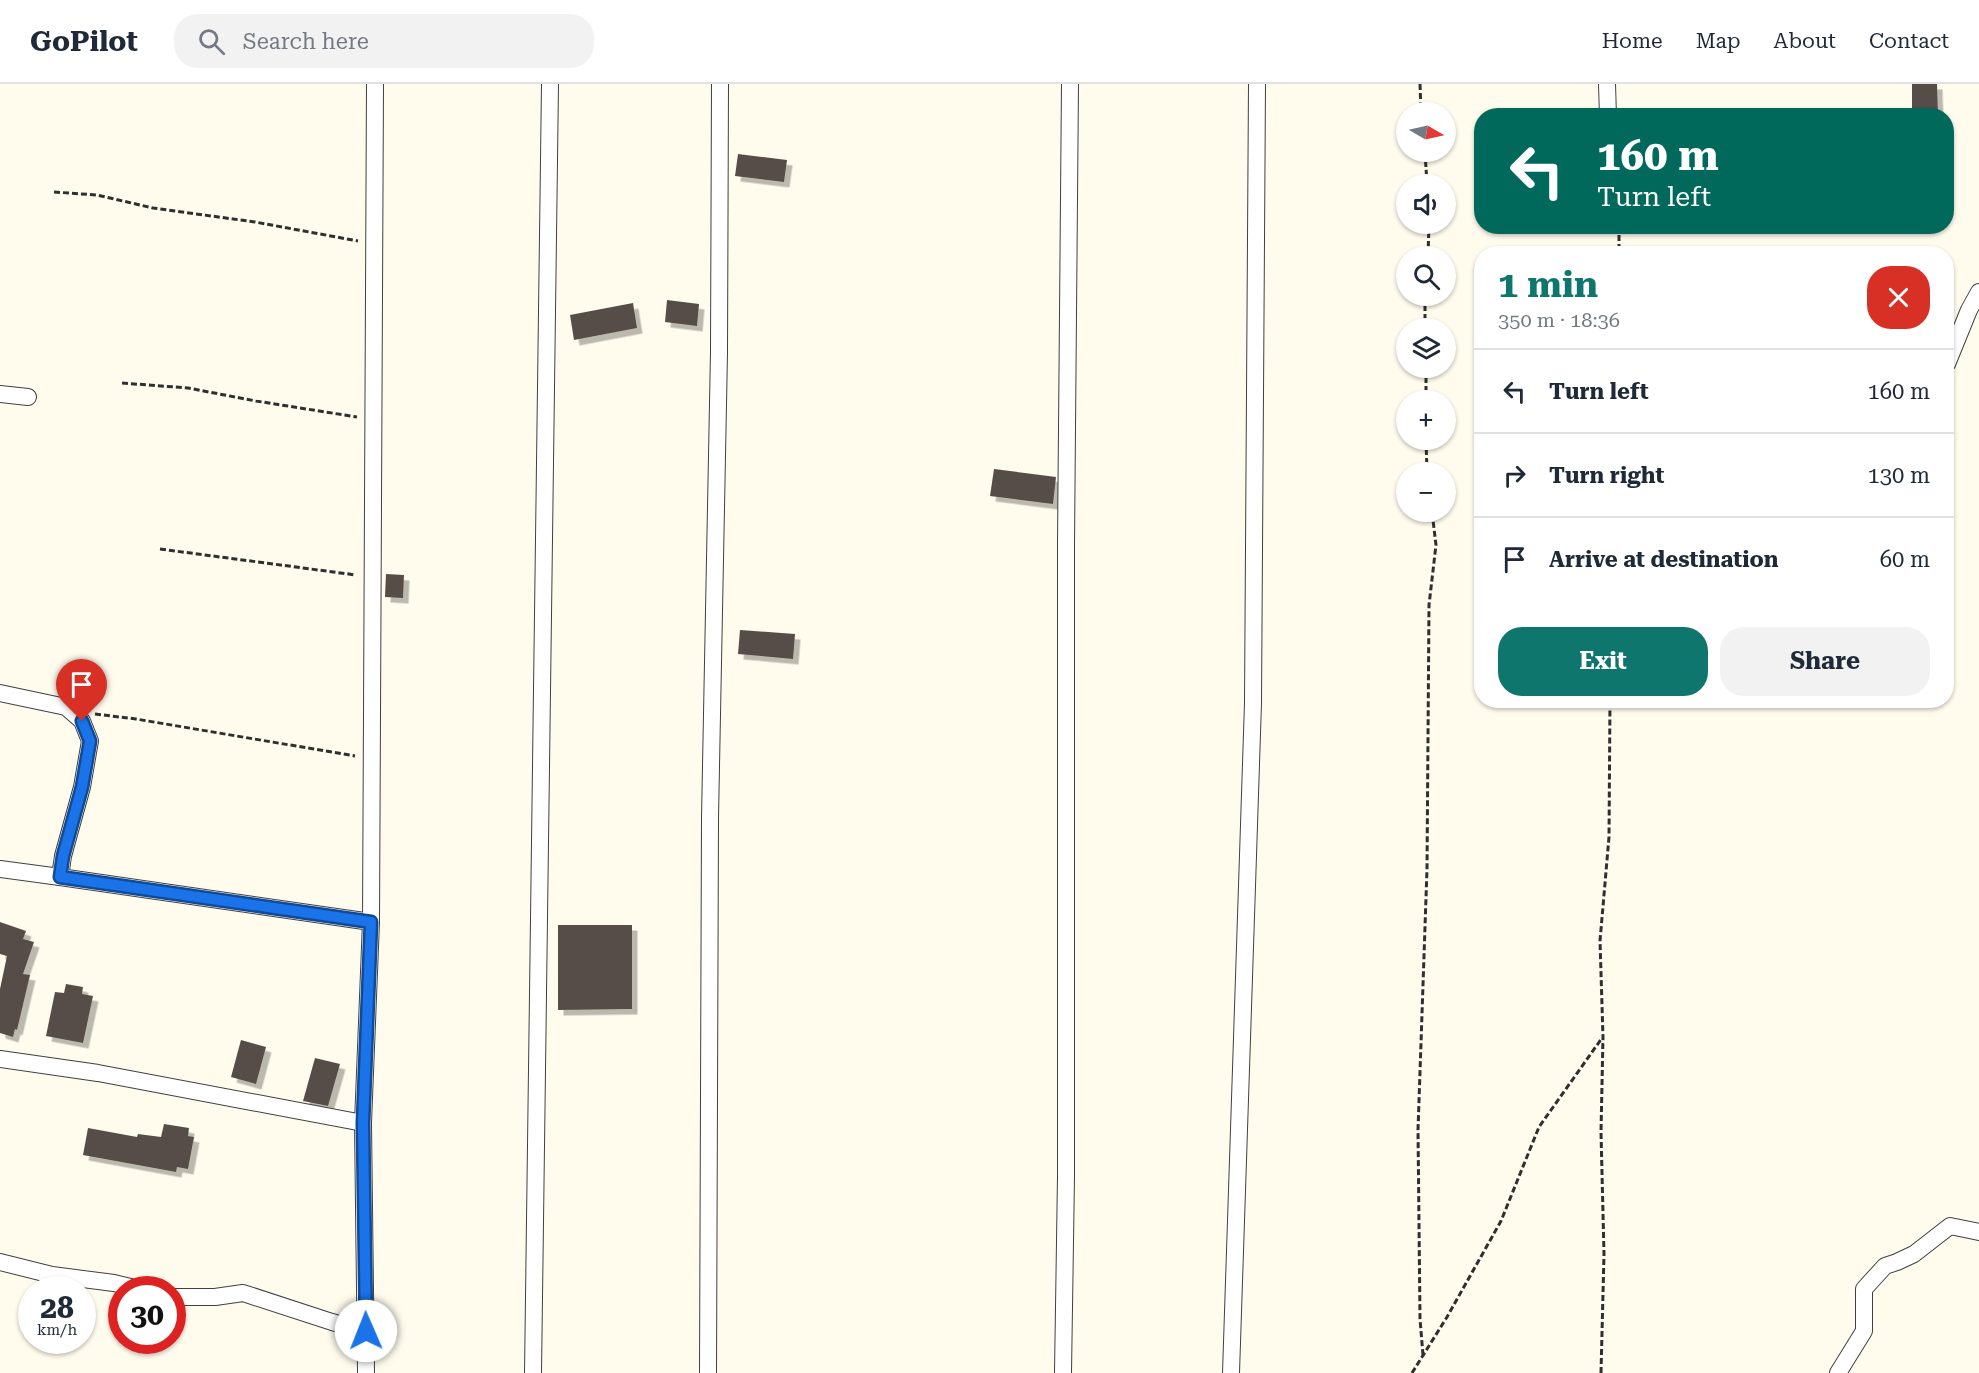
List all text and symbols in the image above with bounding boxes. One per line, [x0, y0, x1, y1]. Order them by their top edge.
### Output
search box [174, 14, 594, 68]
text: GoPilot [30, 25, 138, 58]
icon: search [195, 25, 228, 58]
text: Search here [243, 29, 369, 54]
text: Home [1602, 29, 1663, 53]
text: Map [1696, 29, 1741, 53]
text: About [1774, 29, 1836, 53]
text: Contact [1869, 29, 1949, 53]
north arrow [1396, 102, 1456, 162]
map controls [1396, 102, 1456, 522]
text: 160 m [1597, 131, 1719, 180]
icon: left [1498, 132, 1576, 210]
button: sound [1396, 174, 1456, 234]
text: Turn left [1597, 181, 1711, 213]
button: search [1396, 246, 1456, 306]
text: 1 min [1498, 264, 1598, 306]
button: close [1867, 266, 1930, 329]
text: 350 m · 18:36 [1498, 308, 1620, 332]
button: layers [1396, 318, 1456, 378]
icon: left [1498, 375, 1531, 408]
text: Turn left [1549, 379, 1649, 404]
text: 160 m [1867, 379, 1930, 404]
button: + [1396, 390, 1456, 450]
icon: right [1498, 459, 1531, 492]
button: − [1396, 462, 1456, 522]
text: Turn right [1549, 463, 1664, 488]
text: 130 m [1867, 463, 1930, 488]
icon: arrive [1498, 543, 1531, 576]
text: Arrive at destination [1549, 547, 1778, 572]
text: 60 m [1880, 547, 1930, 572]
button: Exit [1498, 627, 1708, 696]
button: Share [1720, 627, 1930, 696]
pin [56, 659, 107, 721]
icon: arrive [65, 668, 98, 701]
speed limit sign: 30 [108, 1276, 186, 1354]
text: 28 [40, 1290, 74, 1325]
position arrow [334, 1299, 398, 1363]
text: km/h [37, 1321, 77, 1339]

